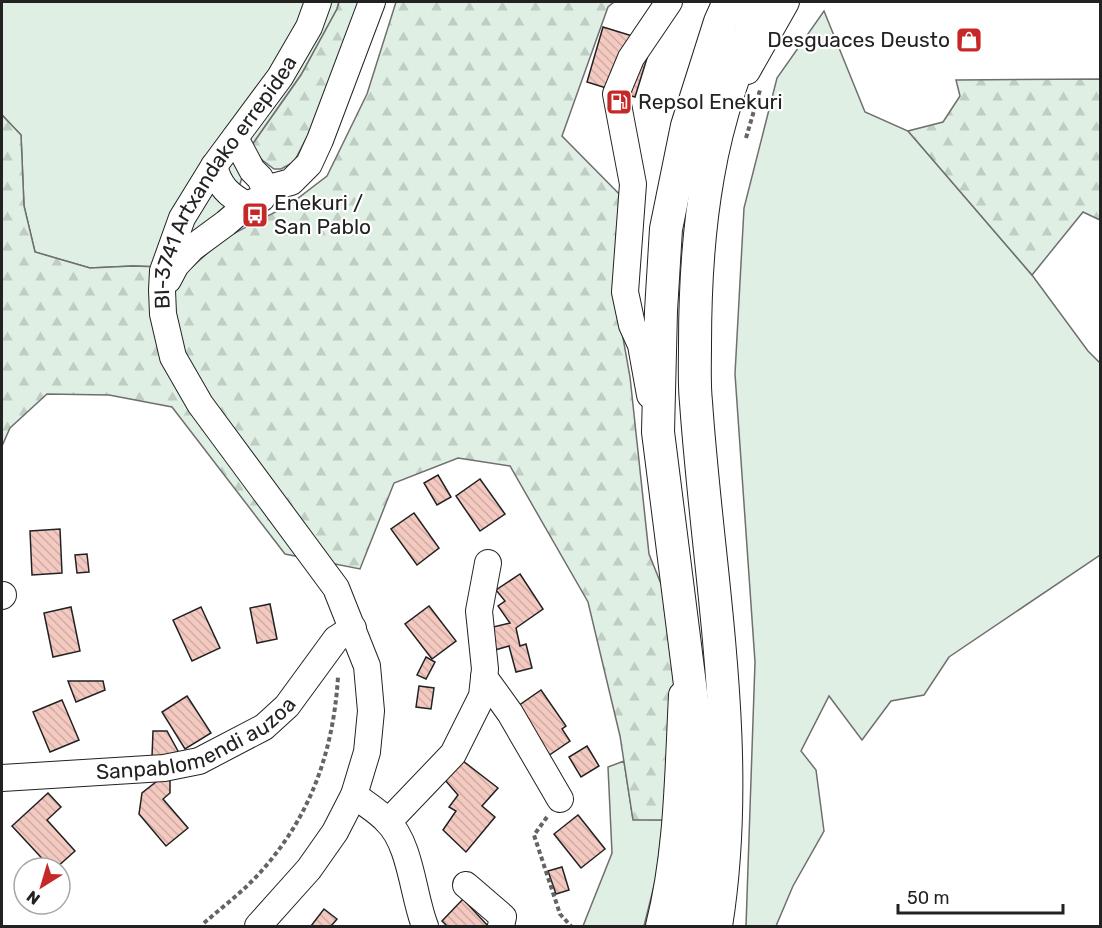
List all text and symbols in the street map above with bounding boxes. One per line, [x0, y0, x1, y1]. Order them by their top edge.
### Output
shop icon: Desguaces Deusto [954, 25, 984, 55]
place label: Desguaces Deusto [767, 27, 950, 52]
street label: BI-3741 Artxandako errepidea [149, 51, 302, 309]
fuel station icon: Repsol Enekuri [604, 87, 634, 117]
place label: Repsol Enekuri [638, 89, 783, 114]
place label: Enekuri / San Pablo [274, 190, 371, 239]
bus stop icon: Enekuri / San Pablo [240, 200, 270, 230]
street label: Sanpablomendi auzoa [95, 692, 301, 784]
north arrow [12, 856, 72, 916]
scale bar [898, 877, 1063, 915]
text: N [23, 887, 44, 909]
text: 50 m [907, 887, 950, 909]

